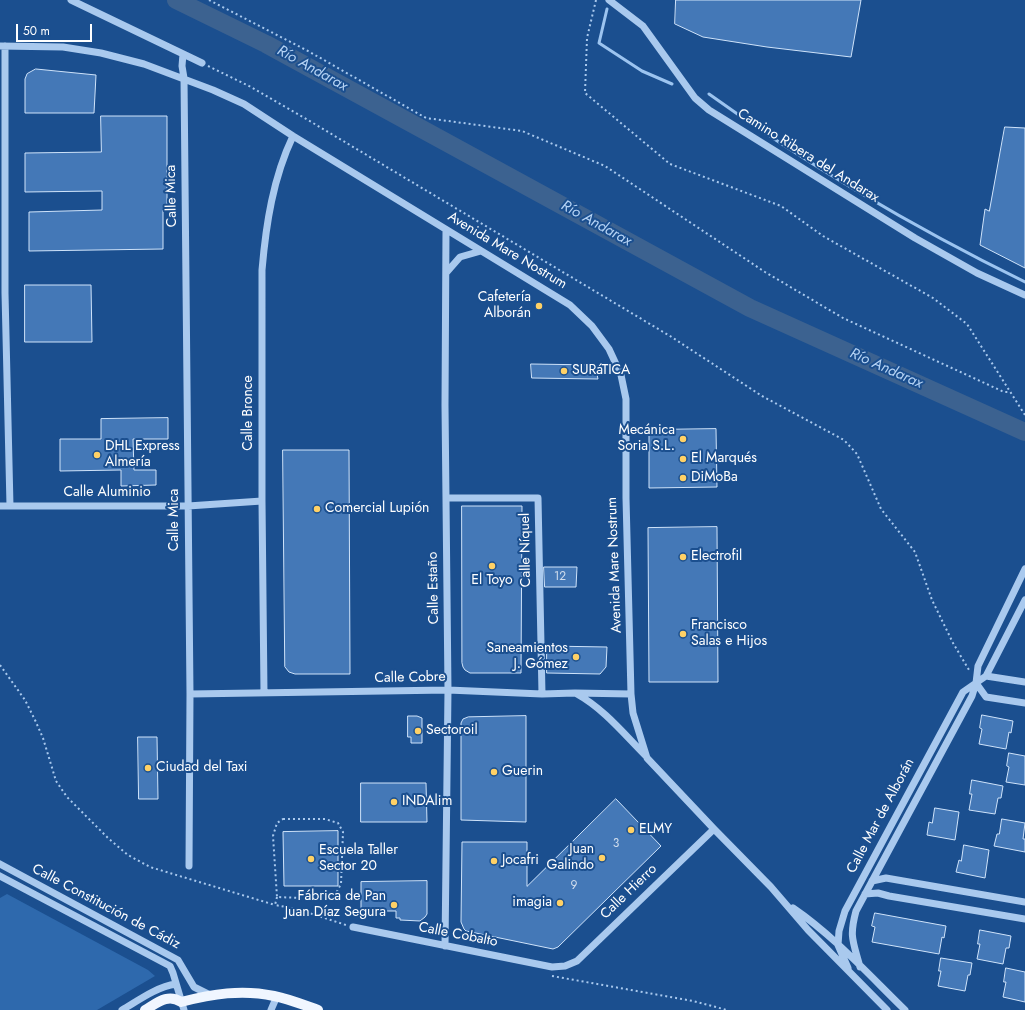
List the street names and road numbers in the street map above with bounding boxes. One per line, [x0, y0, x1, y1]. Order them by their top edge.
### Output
street label: Camino Ribera del Andarax [734, 105, 882, 207]
street label: Calle Mica [163, 165, 181, 227]
street label: Avenida Mare Nostrum [444, 209, 570, 293]
street label: Calle Bronce [241, 375, 257, 451]
street label: Calle Aluminio [63, 485, 151, 501]
street label: Calle Mica [167, 489, 183, 551]
street label: Avenida Mare Nostrum [604, 497, 626, 633]
street label: Calle Níquel [517, 513, 535, 587]
street label: Calle Estaño [425, 552, 443, 624]
street label: Calle Cobre [374, 669, 446, 687]
street label: Calle Mar de Alborán [844, 756, 918, 876]
street label: Calle Constitución de Cádiz [29, 861, 183, 953]
street label: Calle Hierro [597, 861, 661, 923]
street label: Calle Cobalto [417, 919, 499, 951]

